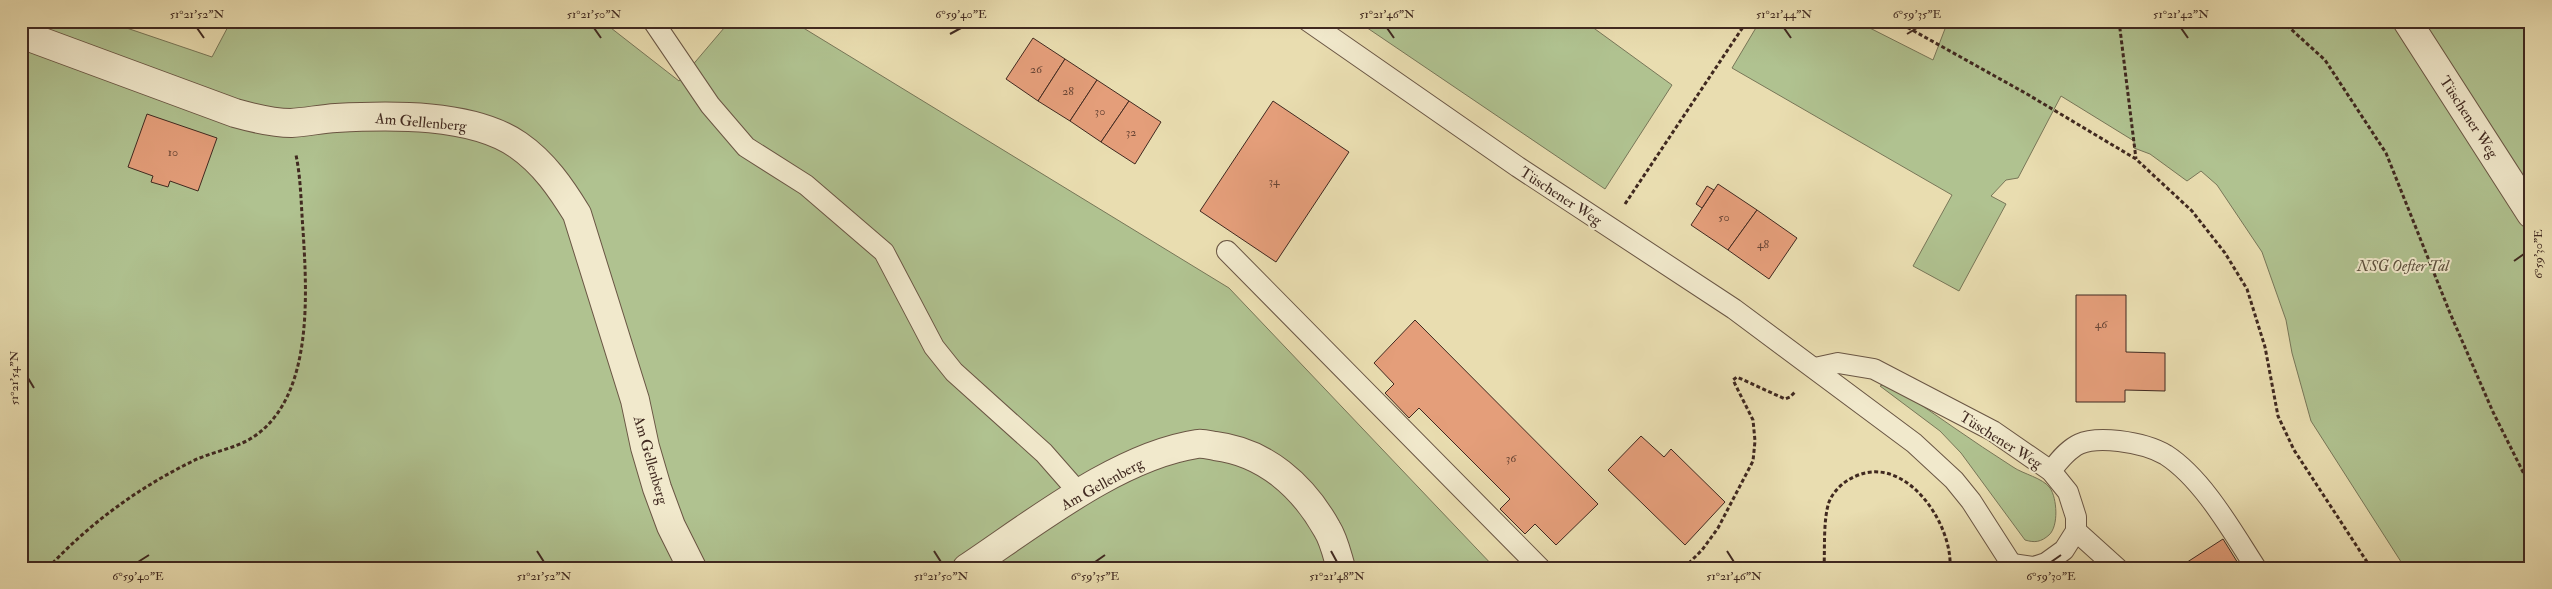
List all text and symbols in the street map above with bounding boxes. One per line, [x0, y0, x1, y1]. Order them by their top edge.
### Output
text: 51°21'52"N [170, 7, 225, 22]
text: 51°21'50"N [567, 7, 622, 22]
text: 6°59'40"E [935, 7, 987, 22]
text: 51°21'46"N [1359, 7, 1415, 22]
text: 51°21'44"N [1756, 7, 1812, 22]
text: 6°59'35"E [1893, 7, 1942, 22]
text: 51°21'42"N [2153, 7, 2209, 22]
house number: 26 [1030, 62, 1043, 77]
street label: Tüschener Weg [2435, 73, 2503, 162]
house number: 28 [1062, 84, 1074, 99]
house number: 30 [1095, 104, 1105, 119]
street label: Am Gellenberg [374, 109, 468, 136]
house number: 32 [1126, 125, 1136, 140]
house number: 10 [168, 145, 178, 160]
street label: Tüschener Weg [1516, 163, 1606, 230]
house number: 34 [1268, 174, 1280, 189]
house number: 50 [1718, 210, 1730, 225]
text: 6°59'30"E [2531, 229, 2546, 279]
house number: 48 [1757, 237, 1769, 252]
park label: NSG Oefter Tal [2356, 257, 2450, 276]
house number: 46 [2095, 317, 2108, 332]
text: 51°21'54"N [7, 350, 22, 405]
street label: Tüschener Weg [1956, 407, 2046, 474]
street label: Am Gellenberg [629, 413, 672, 507]
house number: 36 [1506, 451, 1517, 466]
street label: Am Gellenberg [1057, 454, 1147, 515]
text: 6°59'40"E [112, 569, 164, 584]
text: 51°21'52"N [517, 569, 572, 584]
text: 51°21'50"N [914, 569, 969, 584]
text: 6°59'35"E [1071, 569, 1120, 584]
text: 51°21'48"N [1309, 569, 1365, 584]
text: 51°21'46"N [1706, 569, 1762, 584]
text: 6°59'30"E [2026, 569, 2076, 584]

